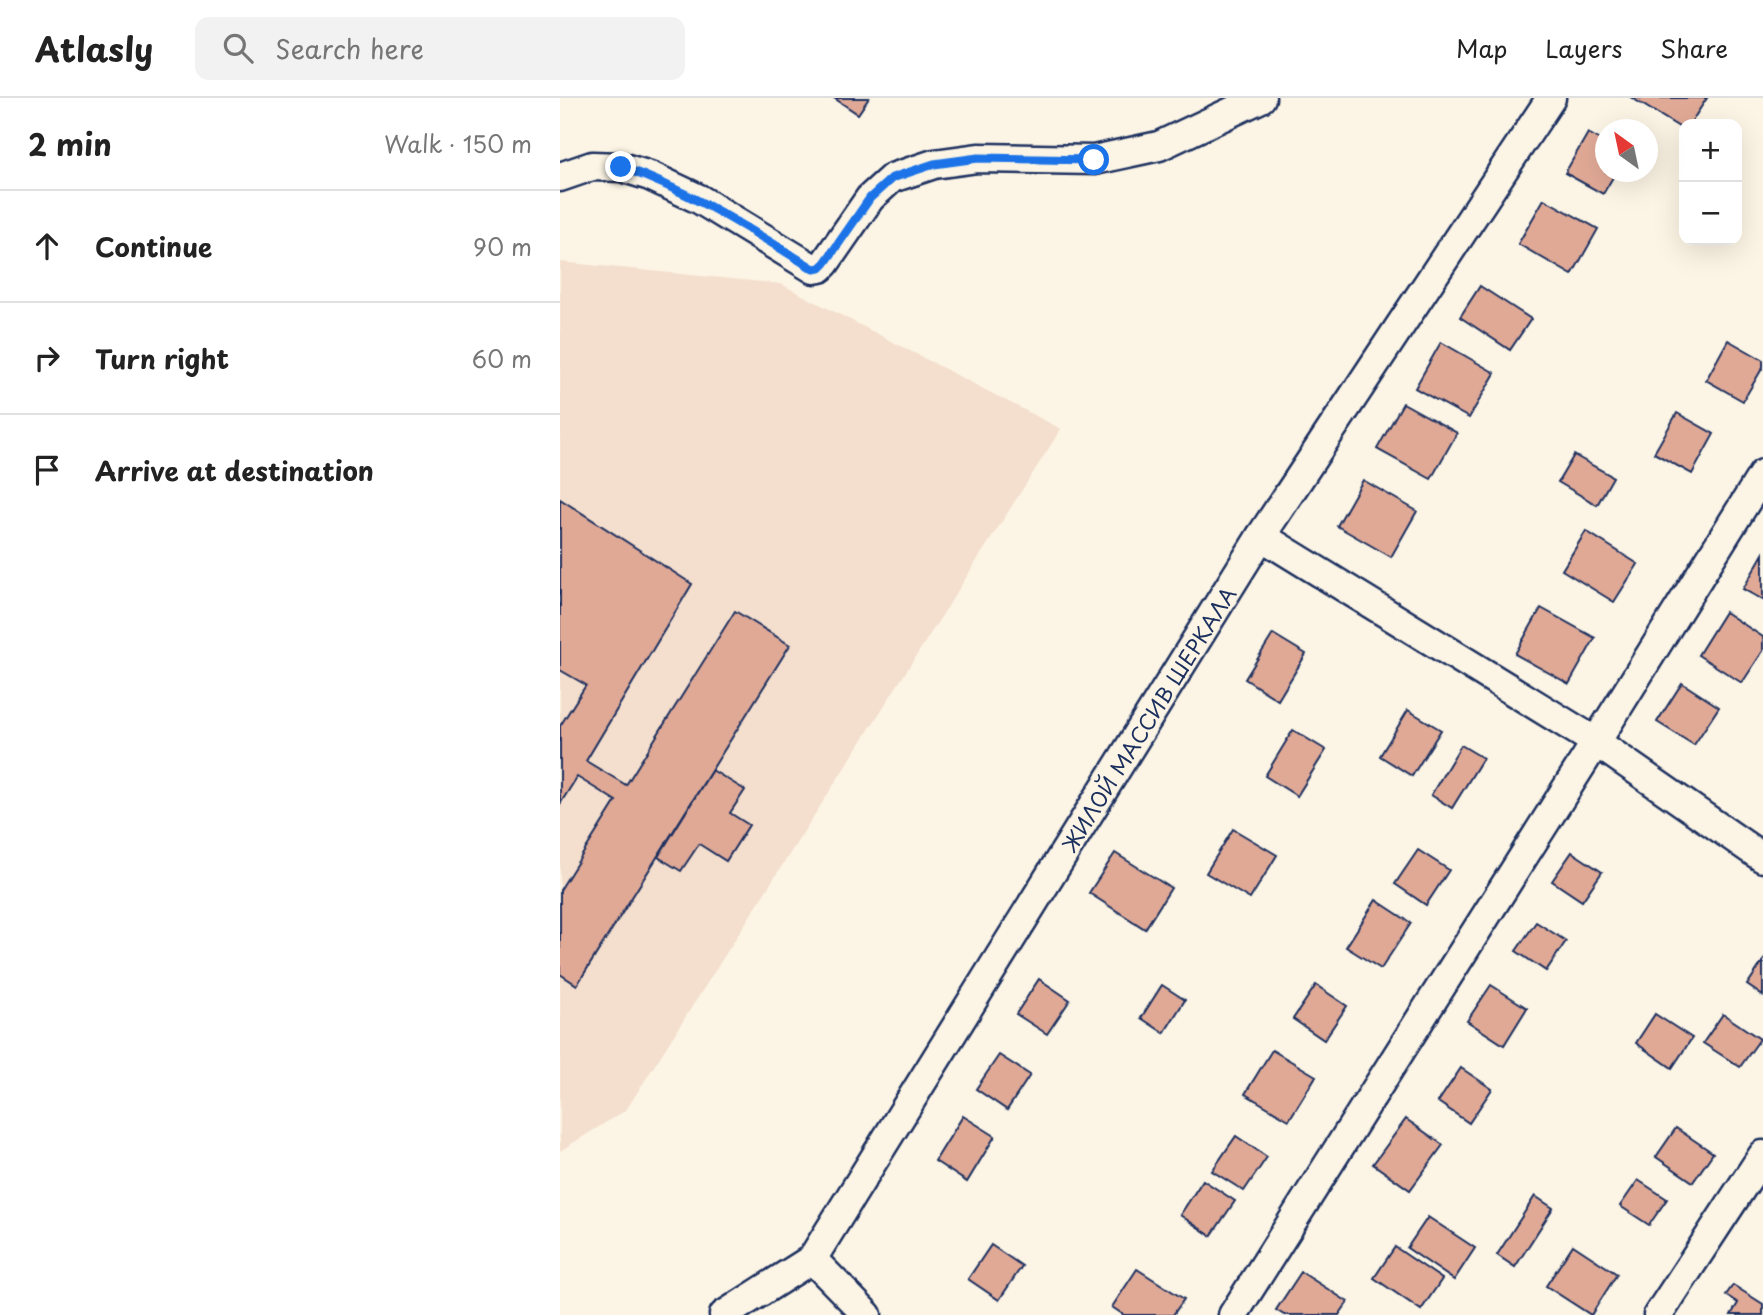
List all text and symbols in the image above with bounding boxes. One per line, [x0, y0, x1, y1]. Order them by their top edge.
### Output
search box [195, 17, 685, 80]
text: Atlasly [35, 23, 153, 73]
icon: search [219, 29, 257, 67]
text: Search here [275, 29, 424, 68]
text: Map [1456, 30, 1507, 66]
text: Layers [1545, 30, 1622, 66]
text: Share [1660, 30, 1728, 66]
north arrow [1595, 119, 1658, 182]
map controls [1679, 119, 1742, 245]
button: + [1679, 119, 1742, 182]
text: 2 min [28, 121, 112, 166]
text: Walk · 150 m [384, 126, 532, 161]
route start [1078, 144, 1109, 175]
route end [605, 151, 636, 182]
button: − [1679, 182, 1742, 245]
icon: ahead [28, 227, 66, 265]
text: Continue [95, 227, 212, 266]
text: 90 m [473, 229, 532, 264]
icon: right [28, 339, 66, 377]
text: Turn right [95, 339, 229, 378]
text: 60 m [472, 341, 532, 376]
icon: arrive [28, 451, 66, 489]
text: Arrive at destination [95, 451, 374, 490]
street label: ЖИЛОЙ МАССИВ ШЕРКАЛА [1053, 580, 1243, 858]

